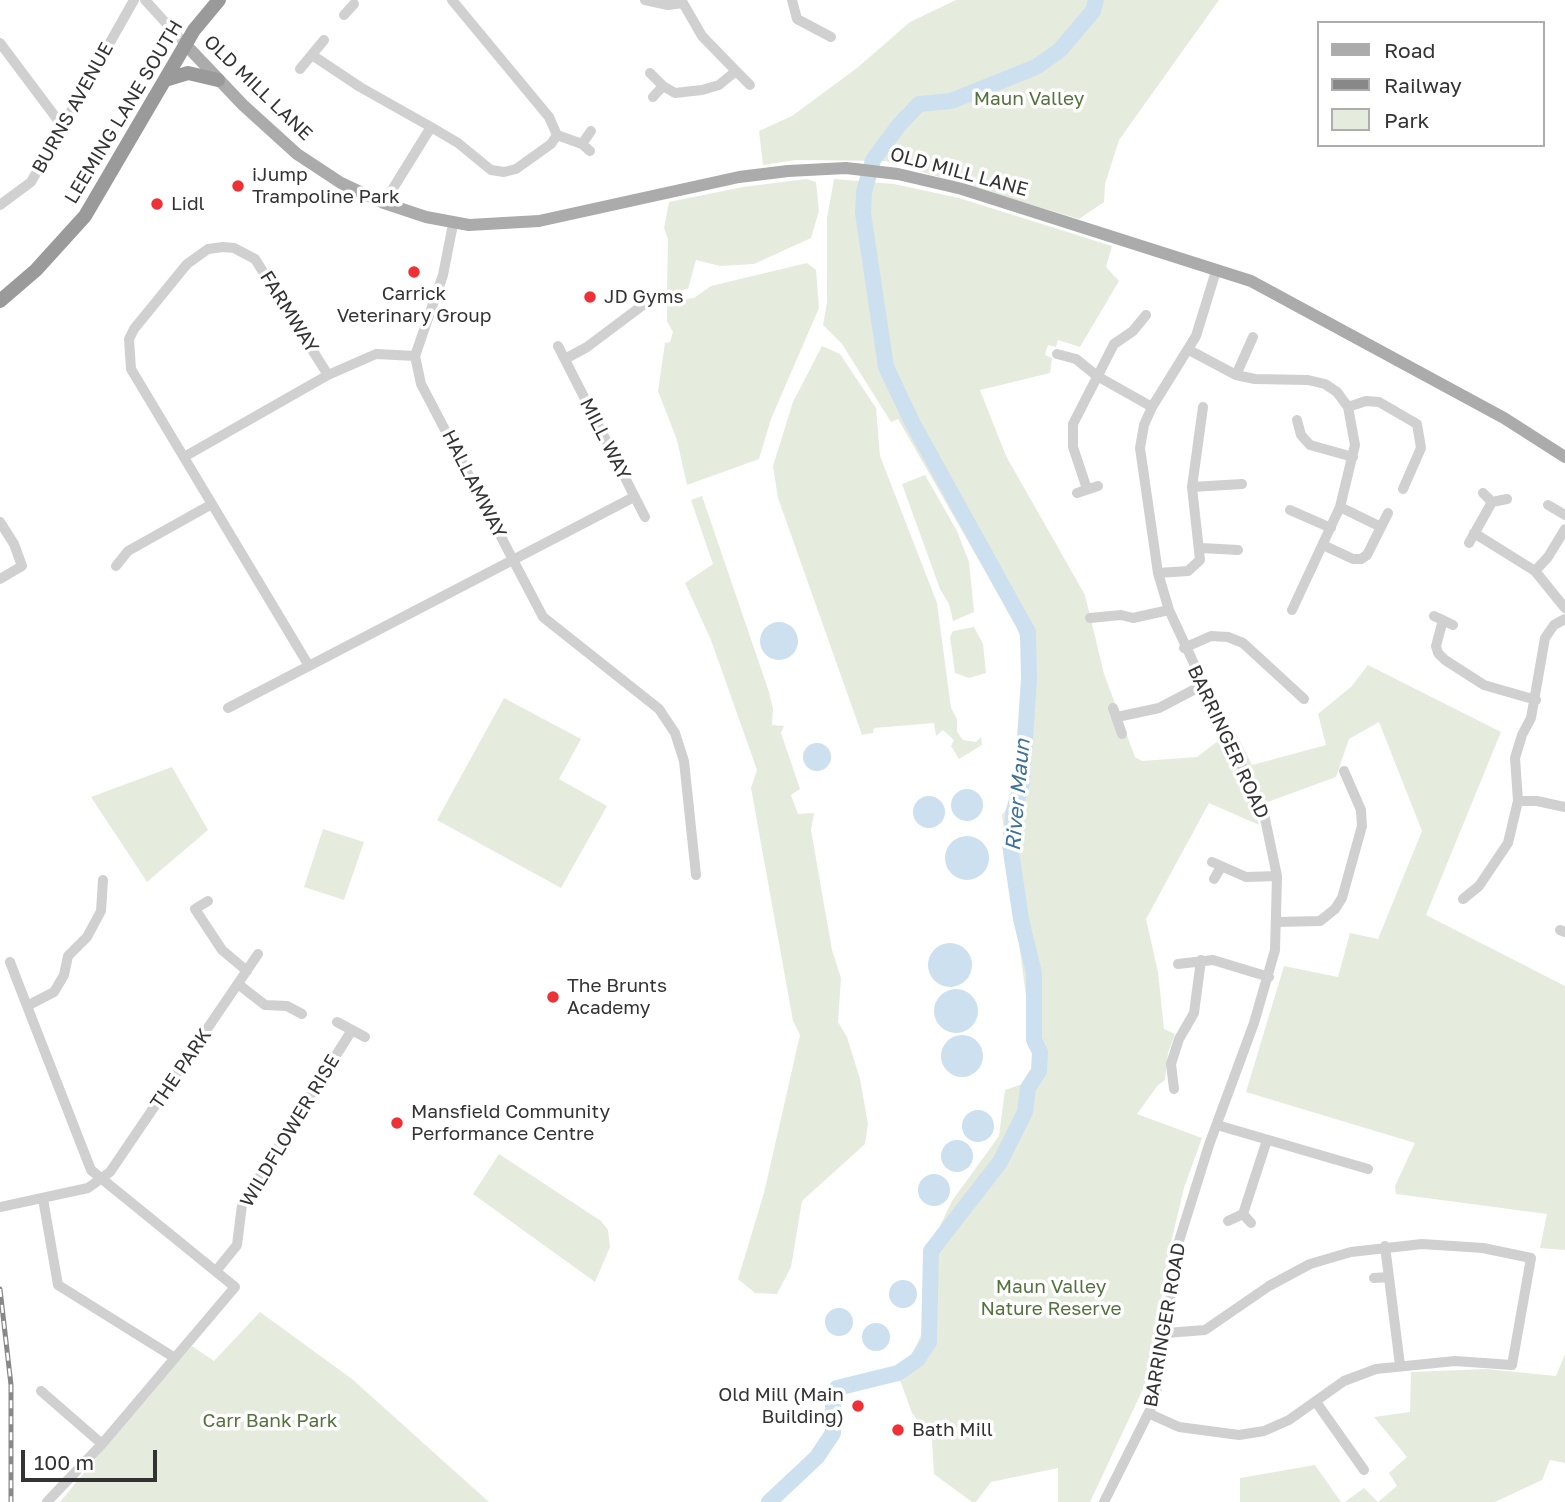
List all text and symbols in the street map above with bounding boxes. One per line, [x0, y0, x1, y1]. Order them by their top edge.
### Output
street label: LEEMING LANE SOUTH [60, 16, 188, 208]
legend [1316, 21, 1544, 147]
street label: OLD MILL LANE [199, 31, 317, 145]
text: Road [1384, 37, 1435, 63]
street label: BURNS AVENUE [28, 39, 118, 177]
text: Railway [1384, 72, 1462, 98]
park label: Maun Valley [974, 88, 1084, 110]
text: Park [1384, 107, 1429, 133]
street label: OLD MILL LANE [888, 143, 1030, 201]
place label: iJump Trampoline Park [252, 164, 400, 208]
marker: iJump Trampoline Park [230, 178, 246, 194]
place label: Lidl [171, 193, 205, 215]
marker: Lidl [149, 196, 165, 212]
marker: Carrick Veterinary Group [406, 264, 422, 280]
street label: FARMWAY [255, 267, 323, 357]
place label: Carrick Veterinary Group [337, 283, 491, 327]
place label: JD Gyms [604, 286, 684, 308]
marker: JD Gyms [582, 289, 598, 305]
street label: MILL WAY [575, 394, 635, 484]
street label: HALLAMWAY [437, 426, 511, 542]
street label: BARRINGER ROAD [1182, 662, 1274, 822]
water label: River Maun [1001, 738, 1035, 852]
place label: The Brunts Academy [567, 975, 667, 1019]
marker: The Brunts Academy [545, 989, 561, 1005]
street label: THE PARK [146, 1024, 216, 1114]
street label: WILDFLOWER RISE [235, 1051, 345, 1211]
place label: Mansfield Community Performance Centre [411, 1101, 610, 1145]
marker: Mansfield Community Performance Centre [389, 1115, 405, 1131]
street label: BARRINGER ROAD [1139, 1241, 1191, 1409]
park label: Maun Valley Nature Reserve [980, 1276, 1122, 1320]
place label: Old Mill (Main Building) [718, 1384, 844, 1428]
marker: Old Mill (Main Building) [850, 1398, 866, 1414]
park label: Carr Bank Park [203, 1410, 337, 1432]
place label: Bath Mill [912, 1419, 993, 1441]
marker: Bath Mill [890, 1422, 906, 1438]
scale bar [24, 1436, 161, 1480]
text: 100 m [34, 1449, 94, 1475]

